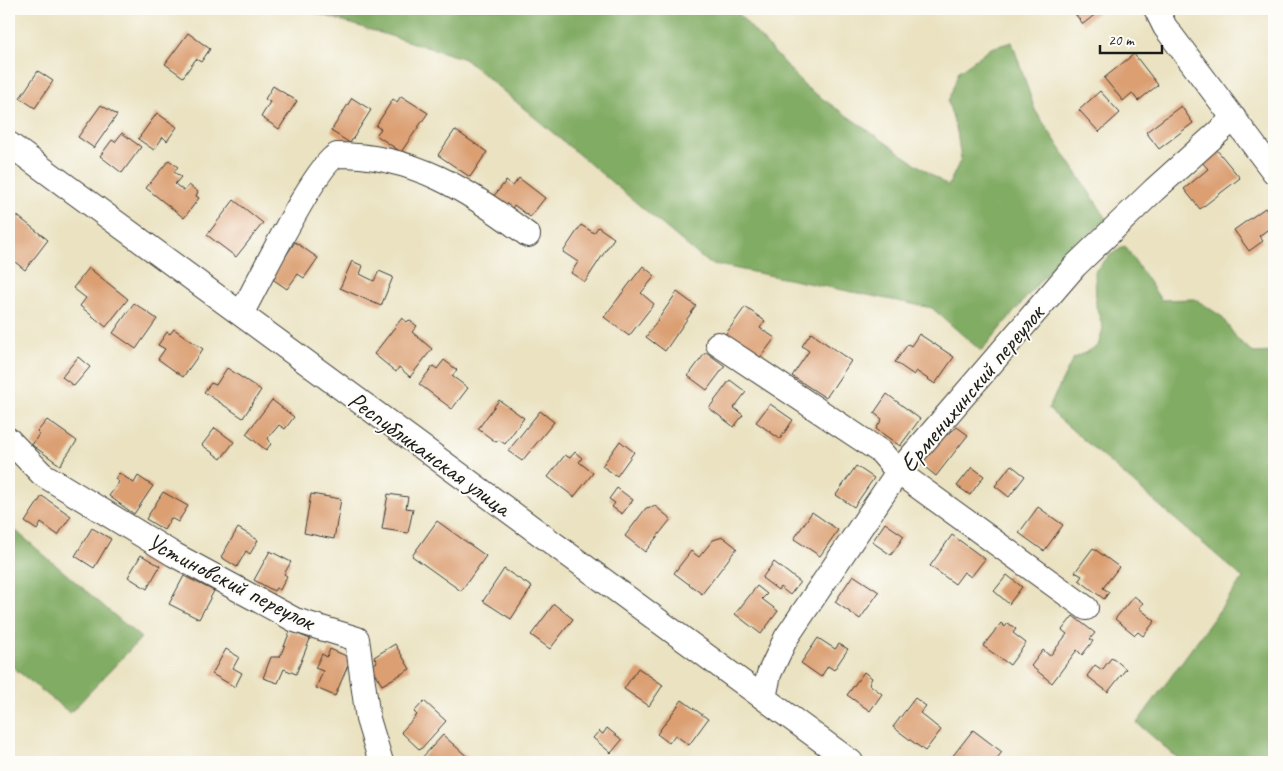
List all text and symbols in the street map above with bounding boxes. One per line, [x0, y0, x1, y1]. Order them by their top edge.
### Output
scale bar [1100, 22, 1163, 54]
text: 20 m [1108, 31, 1135, 50]
street label: Ерменихинский переулок [893, 296, 1053, 479]
street label: Республиканская улица [342, 384, 519, 525]
street label: Устиновский переулок [141, 526, 322, 639]

